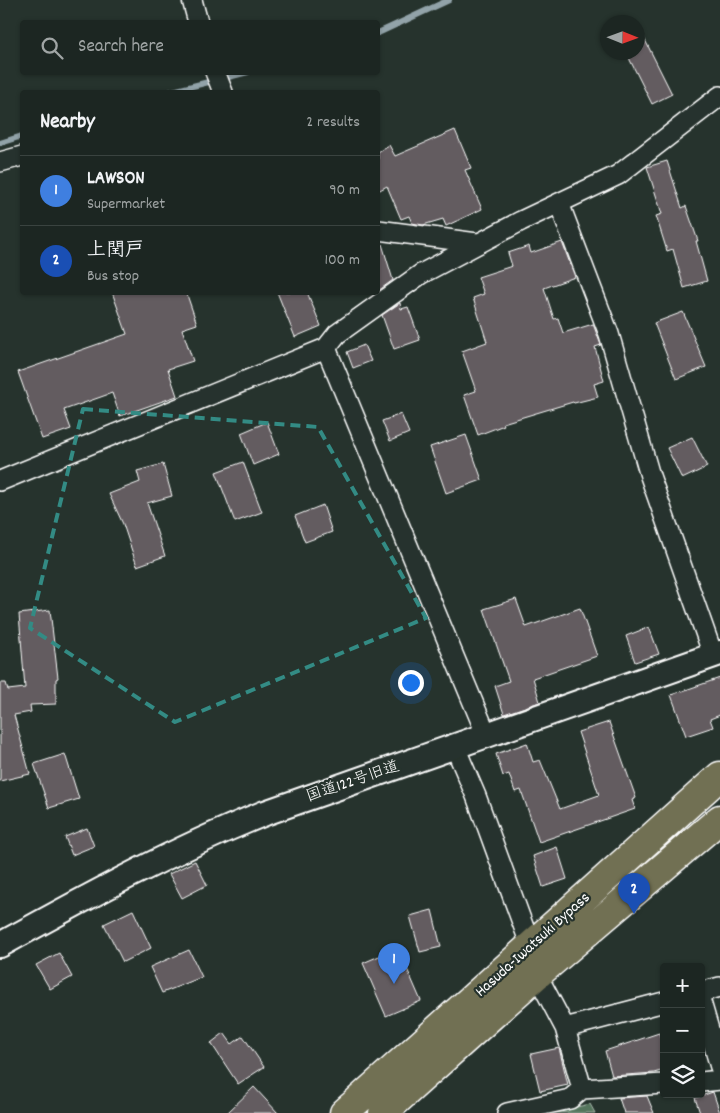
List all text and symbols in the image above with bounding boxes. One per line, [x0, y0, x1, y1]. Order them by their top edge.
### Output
north arrow [600, 15, 645, 60]
search box [20, 20, 380, 75]
icon: search [38, 34, 66, 62]
text: Search here [78, 34, 164, 61]
text: Nearby [40, 108, 95, 138]
text: 2 results [306, 111, 360, 134]
text: LAWSON [87, 166, 145, 193]
text: 1 [54, 179, 58, 202]
text: 90 m [329, 179, 360, 202]
text: Supermarket [87, 193, 165, 216]
text: 上閏戸 [87, 238, 144, 265]
text: 2 [53, 249, 60, 272]
text: 100 m [324, 249, 360, 272]
text: Bus stop [87, 265, 139, 288]
your location [398, 670, 424, 696]
street label: 国道122号旧道 [303, 755, 403, 809]
pin: 2 [618, 873, 650, 914]
street label: Hasuda-Iwatsuki Bypass [470, 887, 596, 1003]
pin: 1 [378, 943, 410, 984]
map controls [660, 963, 705, 1098]
button: + [660, 963, 705, 1008]
button: − [660, 1008, 705, 1053]
button: layers [660, 1053, 705, 1098]

